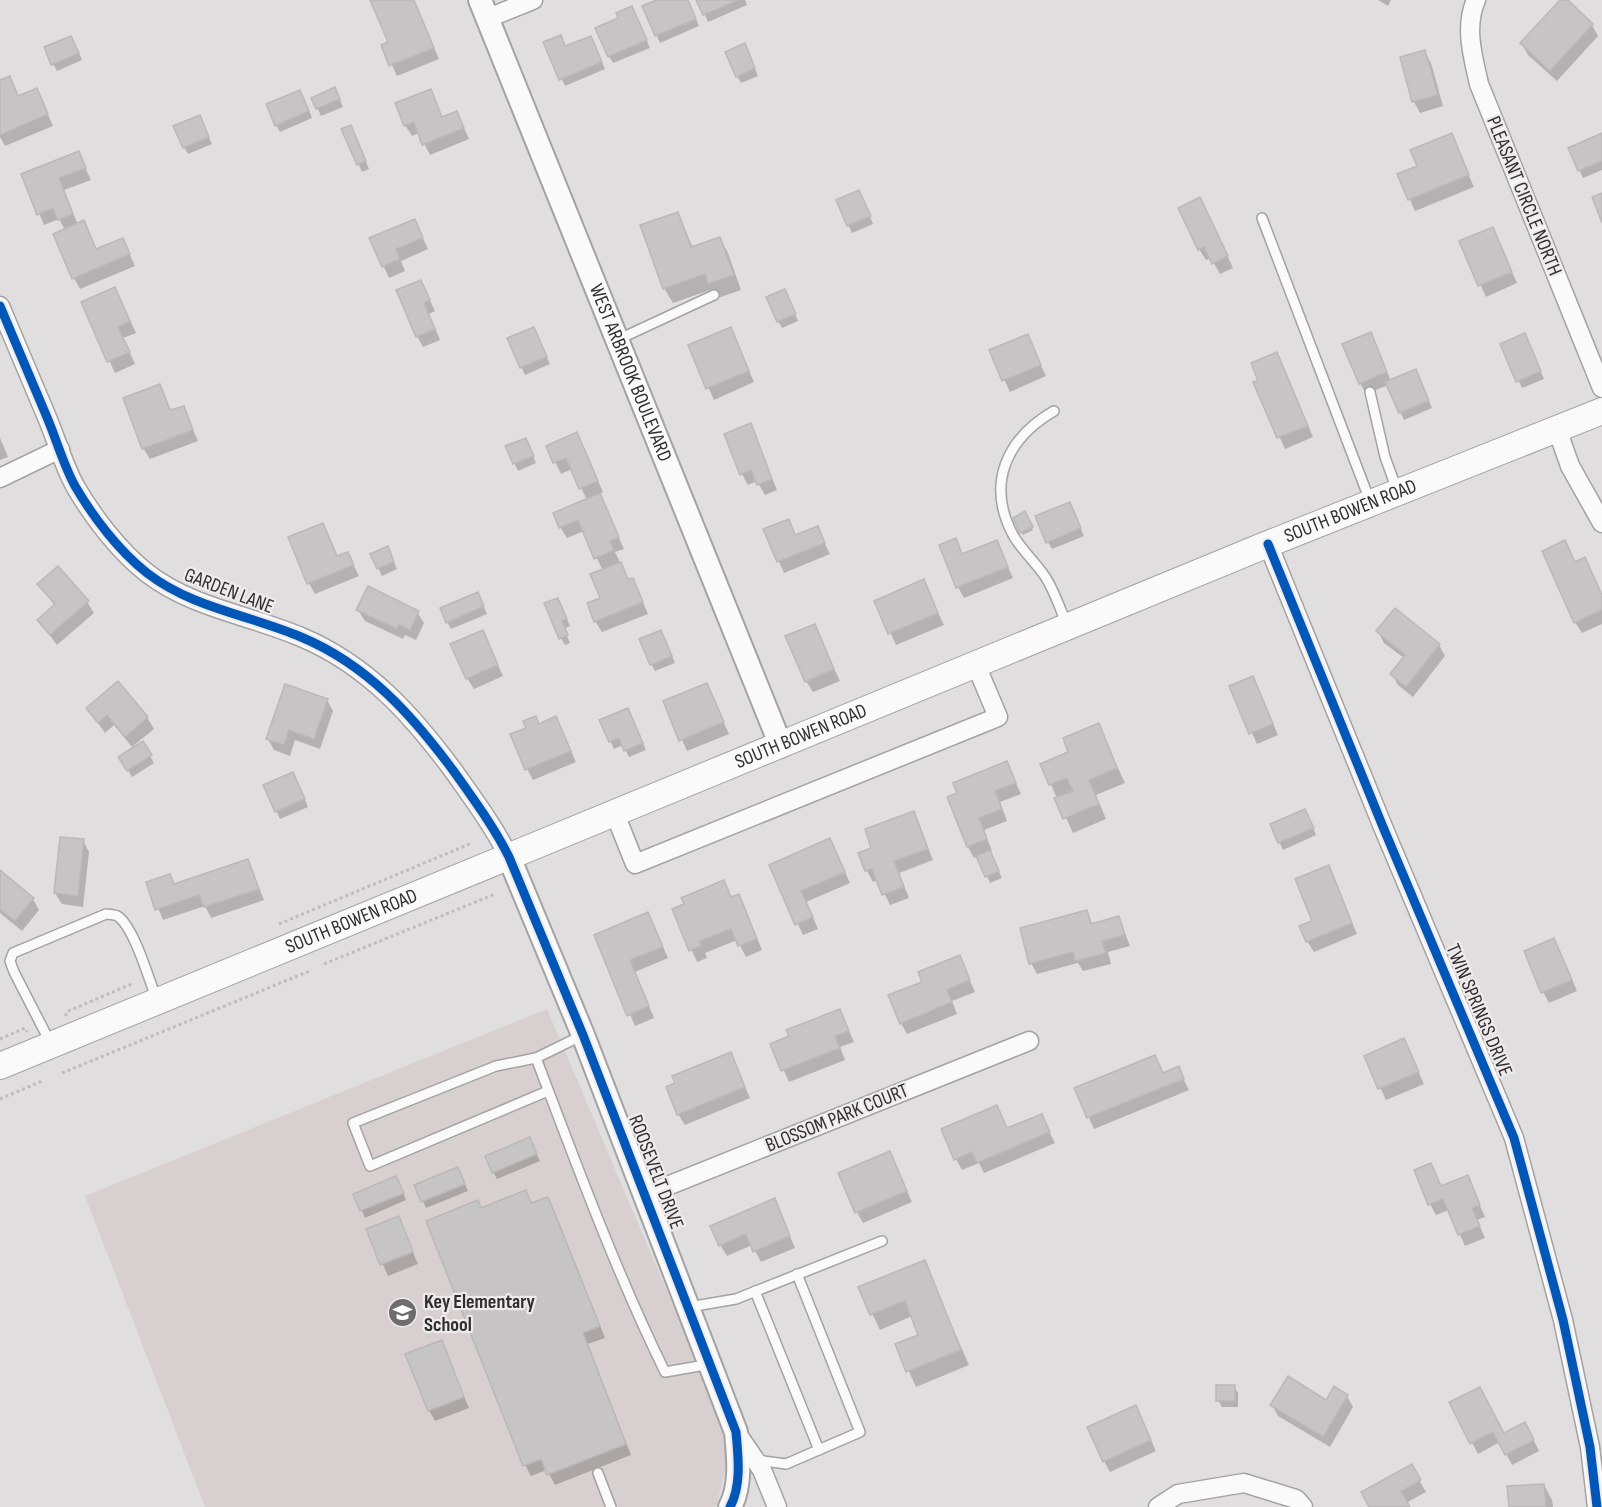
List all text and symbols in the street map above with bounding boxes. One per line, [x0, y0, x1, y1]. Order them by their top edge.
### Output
street label: PLEASANT CIRCLE NORTH [1481, 113, 1567, 279]
street label: WEST ARBROOK BOULEVARD [584, 281, 677, 465]
street label: SOUTH BOWEN ROAD [1281, 474, 1420, 548]
street label: GARDEN LANE [181, 563, 277, 619]
street label: SOUTH BOWEN ROAD [731, 699, 870, 774]
street label: SOUTH BOWEN ROAD [282, 884, 421, 959]
street label: TWIN SPRINGS DRIVE [1440, 940, 1518, 1080]
street label: BLOSSOM PARK COURT [762, 1078, 912, 1158]
street label: ROOSEVELT DRIVE [623, 1111, 689, 1233]
place label: Key Elementary School [424, 1290, 536, 1337]
school or university icon: Key Elementary School [387, 1297, 419, 1329]

